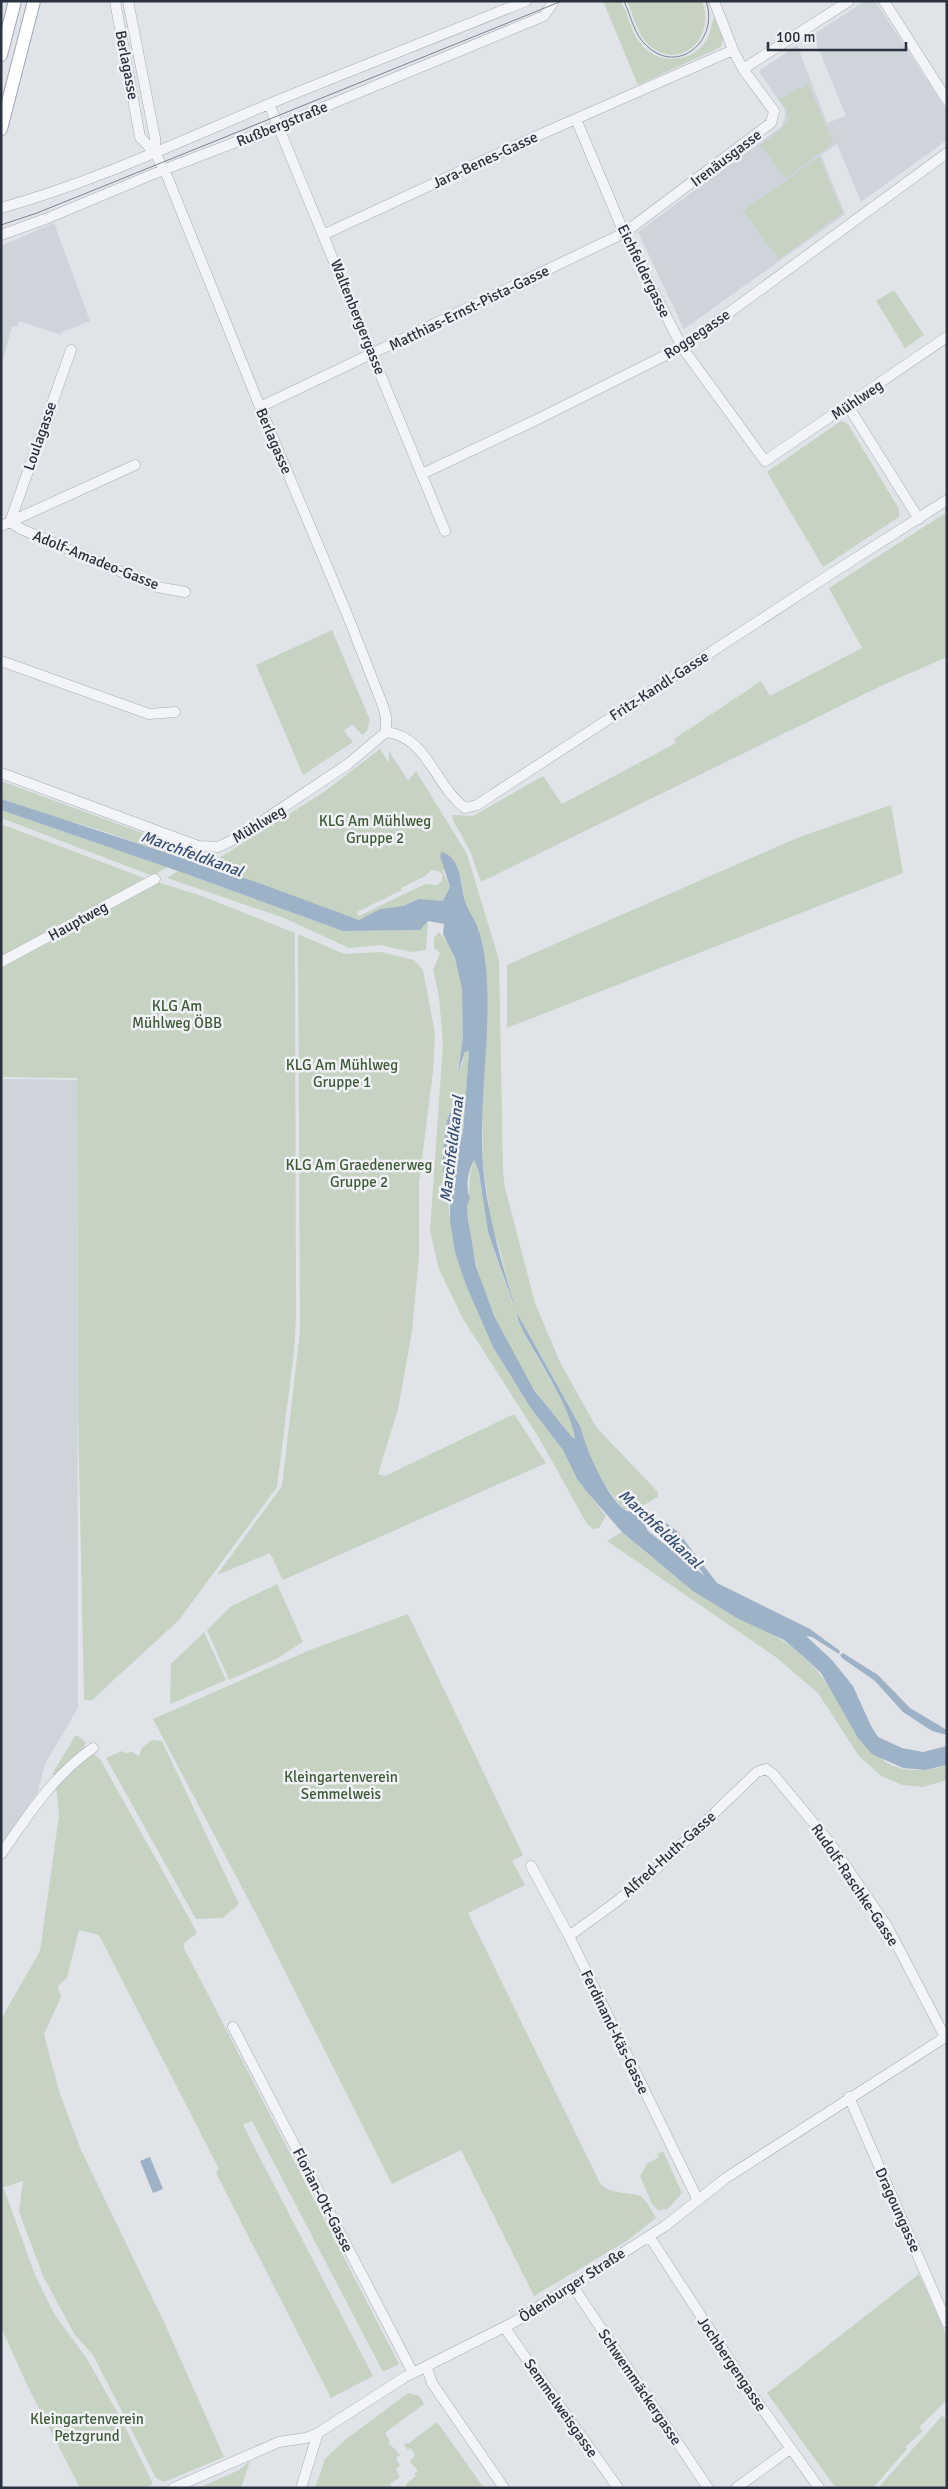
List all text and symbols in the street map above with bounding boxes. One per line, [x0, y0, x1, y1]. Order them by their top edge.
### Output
scale bar [768, 20, 906, 52]
text: 100 m [776, 28, 816, 46]
street label: Berlagasse [111, 29, 143, 101]
street label: Rußbergstraße [234, 98, 330, 150]
street label: Irenäusgasse [687, 126, 765, 190]
street label: Jara-Benes-Gasse [429, 128, 541, 192]
street label: Eichfeldergasse [614, 221, 674, 321]
street label: Waltenbergergasse [327, 257, 389, 377]
street label: Matthias-Ernst-Pista-Gasse [386, 261, 552, 355]
street label: Roggegasse [660, 305, 734, 363]
street label: Mühlweg [828, 376, 886, 424]
street label: Loulagasse [20, 399, 60, 473]
street label: Berlagasse [252, 405, 296, 477]
street label: Adolf-Amadeo-Gasse [30, 526, 162, 594]
street label: Fritz-Kandl-Gasse [606, 647, 712, 725]
street label: Mühlweg [229, 801, 289, 847]
park label: KLG Am Mühlweg Gruppe 2 [319, 812, 431, 847]
water label: Marchfeldkanal [138, 826, 247, 882]
street label: Hauptweg [45, 897, 111, 945]
park label: KLG Am Mühlweg ÖBB [132, 997, 222, 1032]
park label: KLG Am Mühlweg Gruppe 1 [286, 1056, 398, 1091]
water label: Marchfeldkanal [436, 1093, 469, 1203]
park label: KLG Am Graedenerweg Gruppe 2 [286, 1156, 433, 1191]
water label: Marchfeldkanal [614, 1485, 707, 1574]
park label: Kleingartenverein Semmelweis [284, 1768, 398, 1803]
street label: Alfred-Huth-Gasse [619, 1807, 719, 1901]
street label: Rudolf-Raschke-Gasse [807, 1821, 903, 1949]
street label: Ferdinand-Käs-Gasse [577, 1967, 653, 2097]
street label: Florian-Ott-Gasse [289, 2145, 357, 2255]
street label: Dragoungasse [871, 2165, 925, 2255]
street label: Ödenburger Straße [516, 2244, 628, 2326]
street label: Jochbergengasse [694, 2313, 770, 2415]
street label: Schwemmäckergasse [594, 2325, 686, 2449]
street label: Semmelweisgasse [520, 2355, 602, 2461]
park label: Kleingartenverein Petzgrund [30, 2410, 144, 2445]

